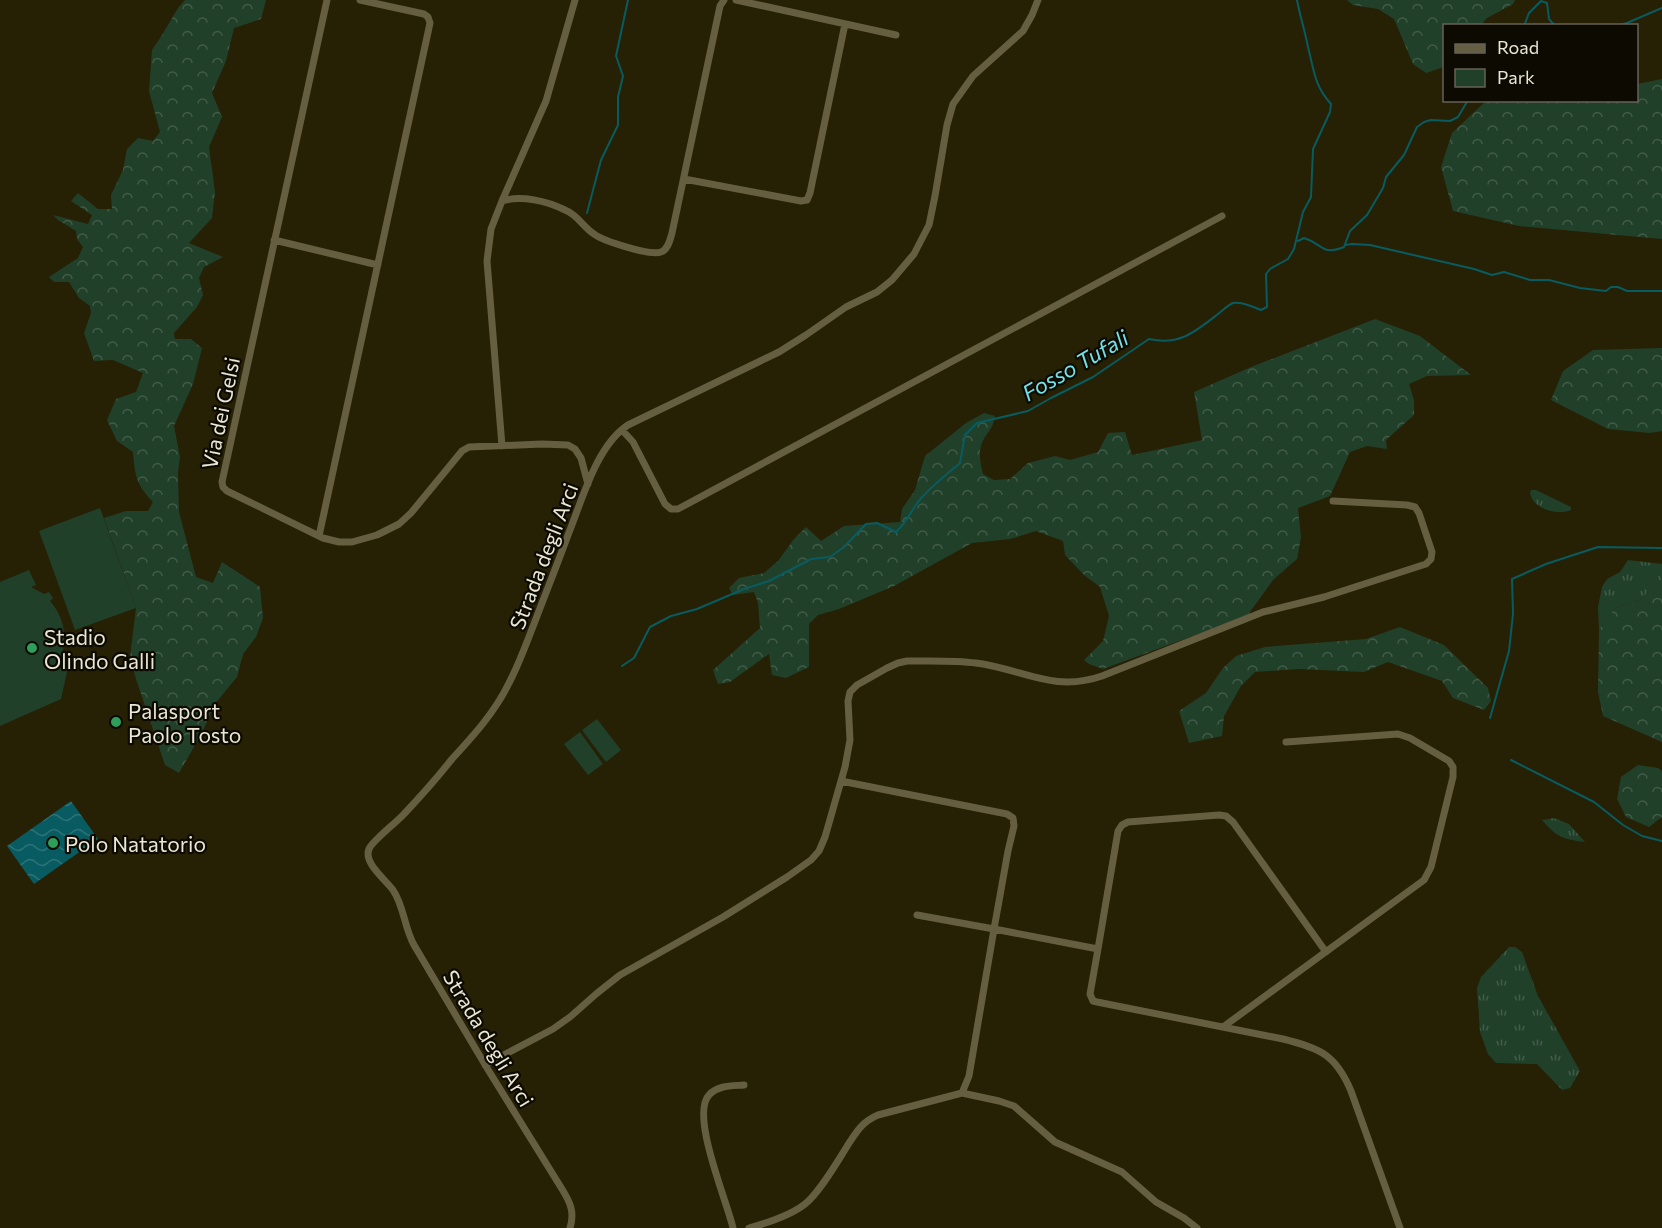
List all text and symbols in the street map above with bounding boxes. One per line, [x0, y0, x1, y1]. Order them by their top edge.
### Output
legend [1443, 24, 1638, 102]
text: Road [1497, 36, 1539, 58]
text: Park [1497, 66, 1535, 88]
water label: Fosso Tufali [1017, 323, 1134, 406]
street label: Via dei Gelsi [196, 355, 244, 471]
street label: Strada degli Arci [504, 479, 582, 633]
place label: Stadio Olindo Galli [44, 624, 155, 673]
marker: Stadio Olindo Galli [25, 641, 39, 655]
place label: Palasport Paolo Tosto [128, 698, 241, 747]
marker: Palasport Paolo Tosto [109, 715, 123, 729]
place label: Polo Natatorio [65, 831, 206, 856]
marker: Polo Natatorio [46, 836, 60, 850]
street label: Strada degli Arci [438, 965, 540, 1111]

